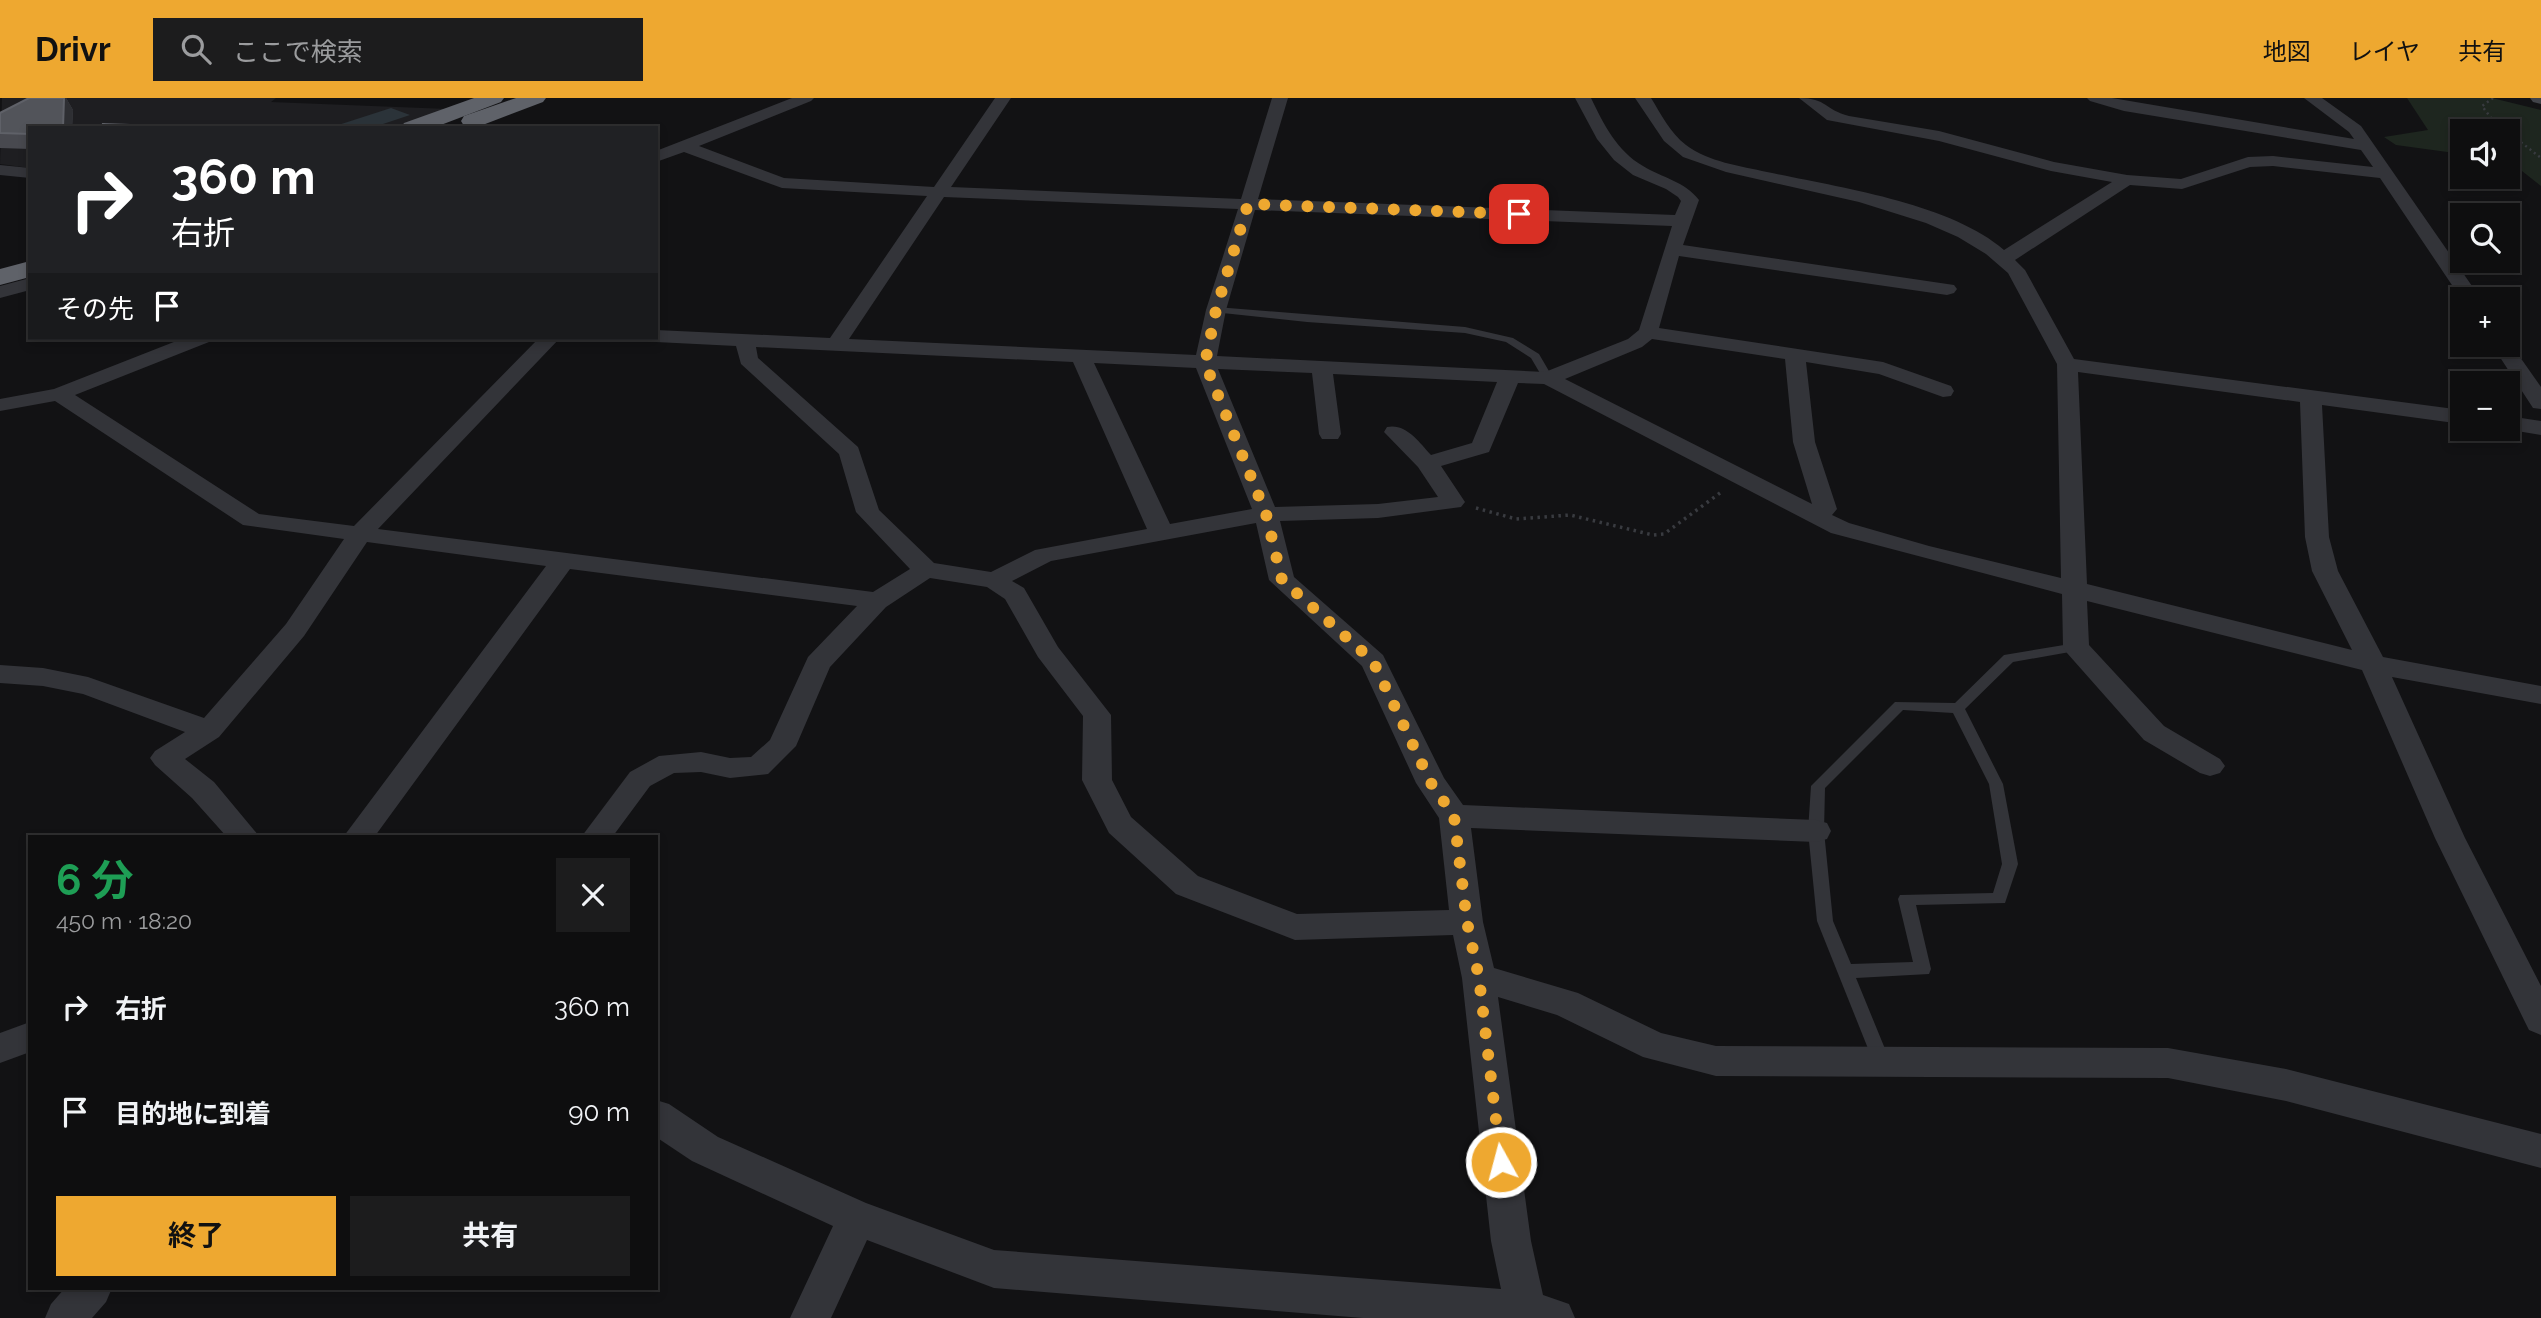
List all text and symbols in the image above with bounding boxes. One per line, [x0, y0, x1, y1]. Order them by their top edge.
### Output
search box [153, 18, 643, 81]
text: Drivr [35, 30, 111, 69]
icon: search [177, 30, 215, 68]
text: ここで検索 [233, 37, 363, 67]
text: 地図 [2263, 37, 2311, 66]
text: レイヤ [2349, 37, 2420, 66]
text: 共有 [2458, 37, 2506, 66]
map controls [2450, 119, 2520, 441]
button: sound [2450, 119, 2520, 189]
text: 360 m [171, 148, 316, 205]
icon: right [56, 154, 147, 245]
pin [1489, 184, 1549, 244]
icon: arrive [1500, 195, 1538, 233]
button: search [2450, 203, 2520, 273]
text: 右折 [171, 214, 235, 251]
icon: arrive [148, 287, 186, 325]
button: + [2450, 287, 2520, 357]
text: その先 [56, 294, 134, 324]
button: − [2450, 371, 2520, 441]
text: 6 分 [56, 856, 134, 905]
button: close [556, 858, 630, 932]
text: 450 m · 18:20 [56, 907, 192, 934]
icon: right [56, 988, 94, 1026]
text: 360 m [554, 992, 630, 1022]
text: 右折 [115, 994, 167, 1024]
icon: arrive [56, 1093, 94, 1131]
text: 90 m [568, 1097, 630, 1127]
text: 目的地に到着 [115, 1099, 271, 1129]
position arrow [1464, 1125, 1538, 1199]
button: 終了 [56, 1196, 336, 1276]
button: 共有 [350, 1196, 630, 1276]

